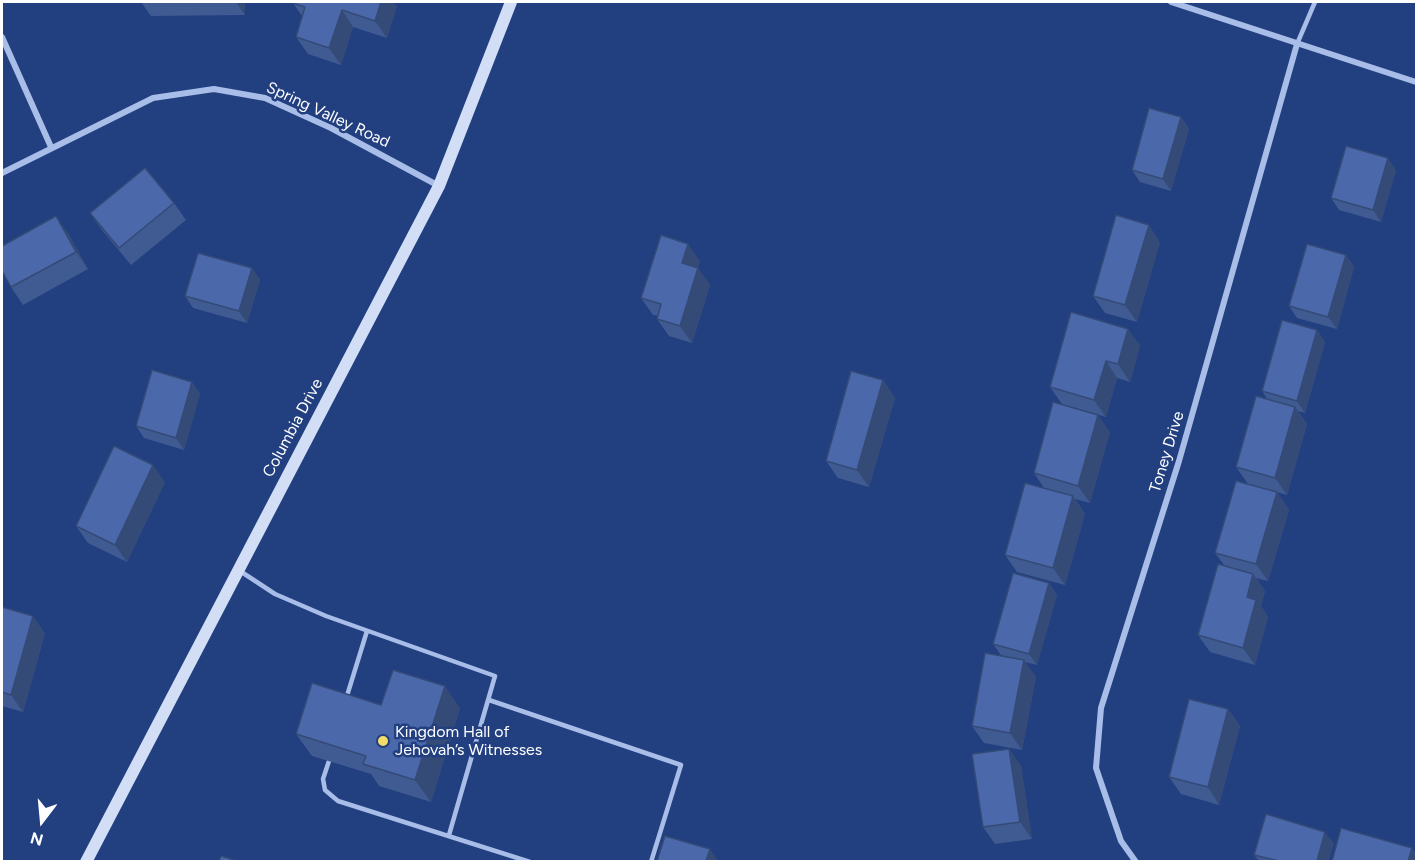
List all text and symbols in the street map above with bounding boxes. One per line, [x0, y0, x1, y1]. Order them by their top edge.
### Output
street label: Spring Valley Road [263, 78, 393, 152]
street label: Columbia Drive [259, 375, 327, 481]
street label: Toney Drive [1146, 409, 1188, 495]
place label: Kingdom Hall of Jehovah’s Witnesses [395, 722, 542, 760]
marker: Kingdom Hall of Jehovah’s Witnesses [376, 734, 390, 748]
north arrow [12, 791, 72, 851]
text: N [28, 828, 45, 850]

